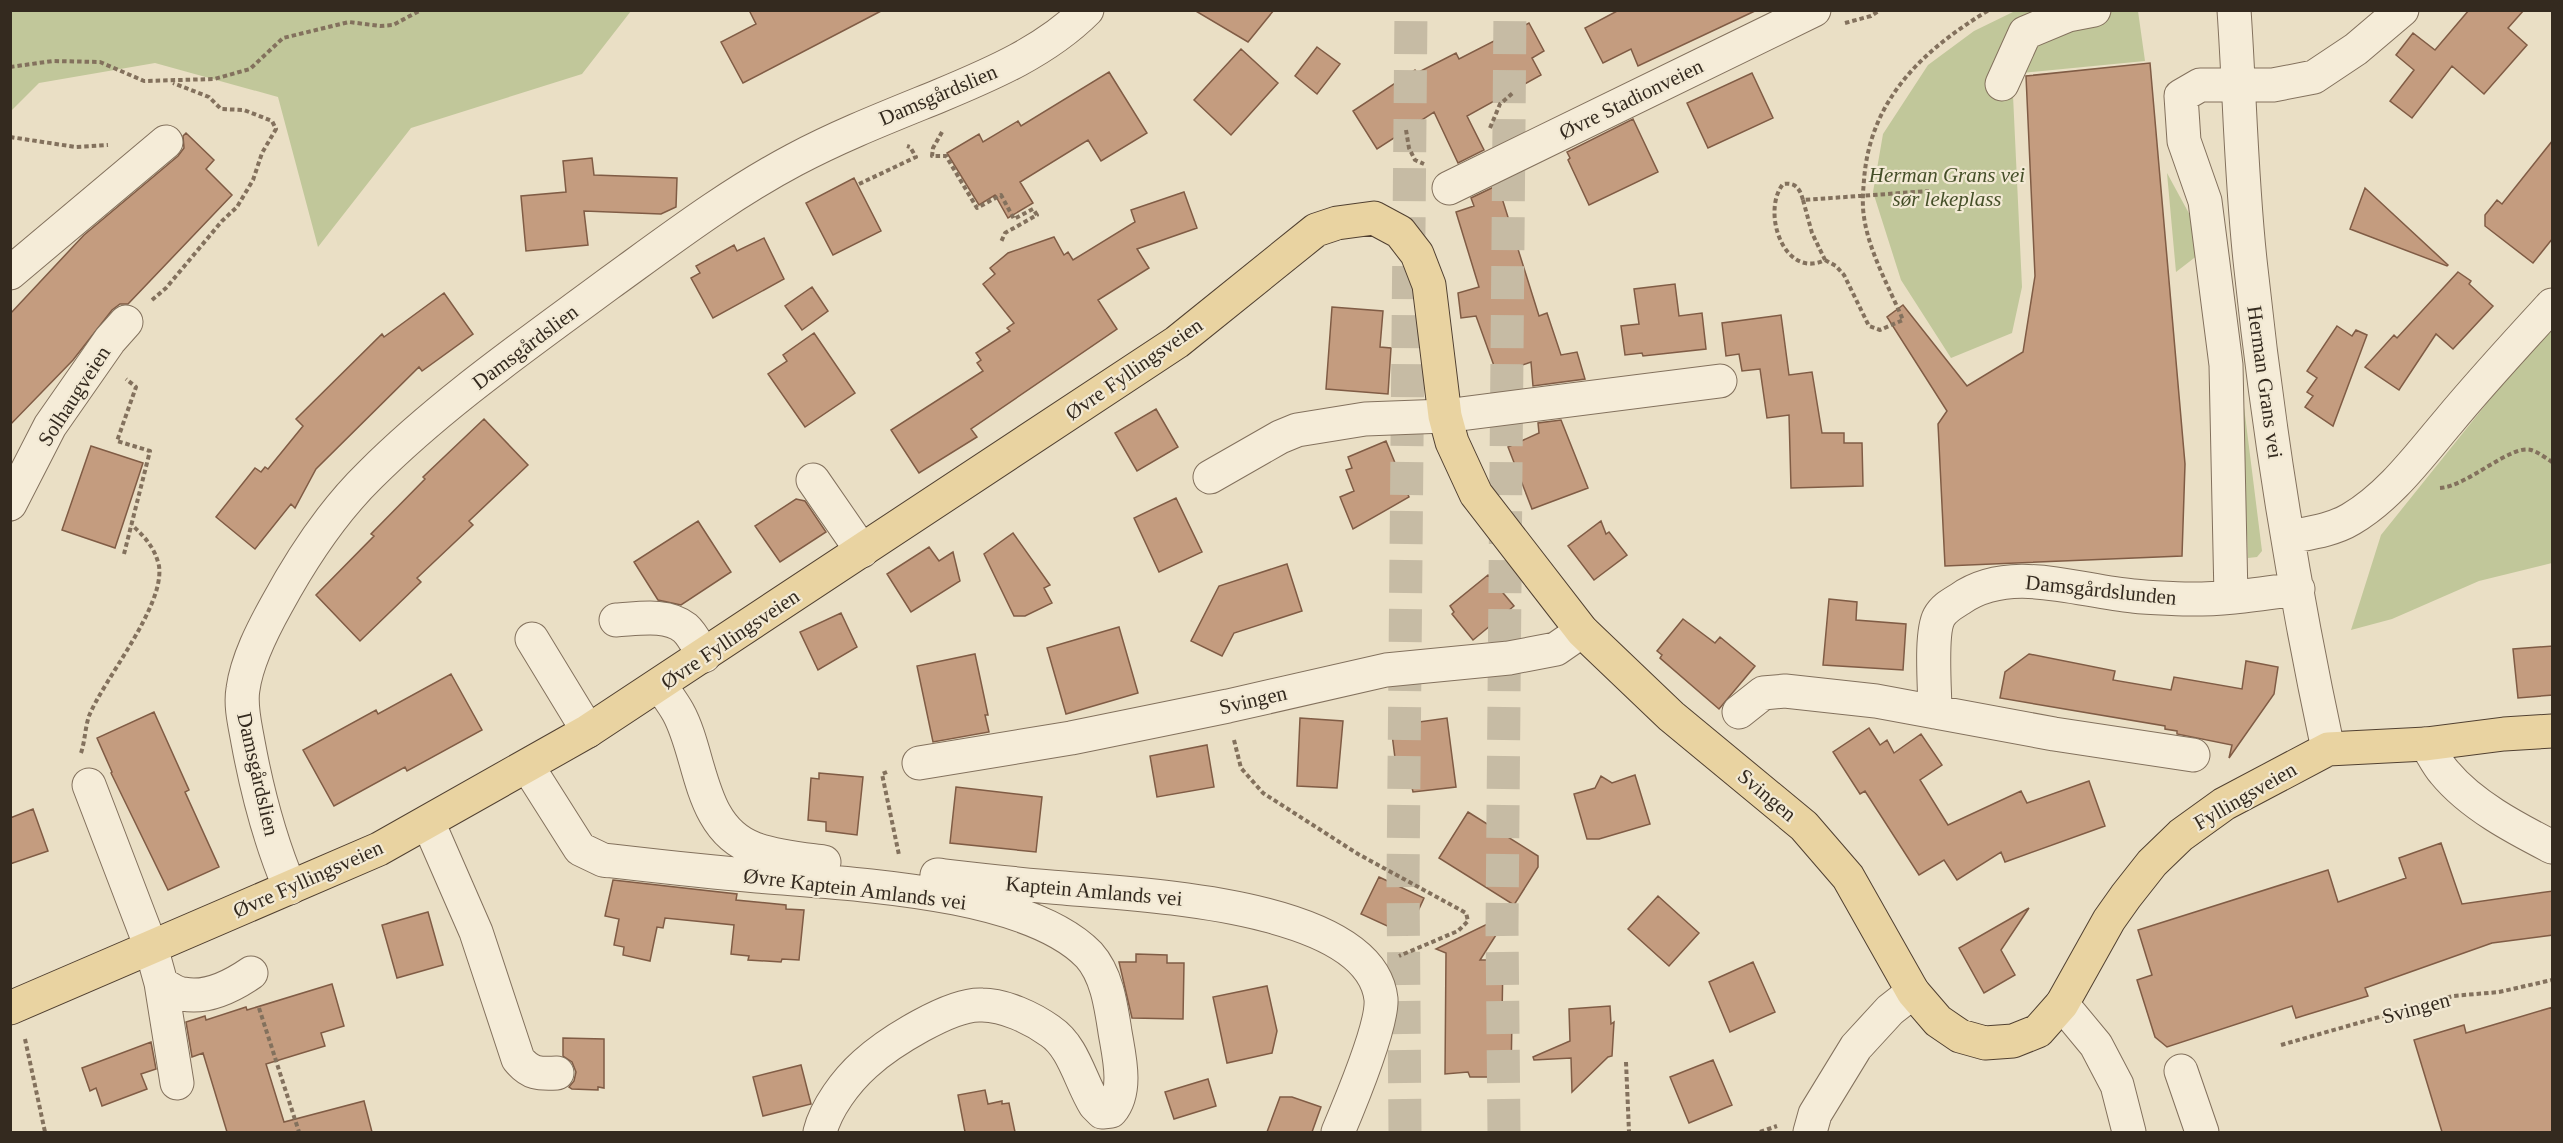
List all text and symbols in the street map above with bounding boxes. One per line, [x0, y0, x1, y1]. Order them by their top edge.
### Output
street label: Øvre Stadionveien [1555, 54, 1707, 144]
street label: Damsgårdslien [875, 59, 1001, 131]
park label: Herman Grans vei sør lekeplass [1868, 163, 2025, 211]
street label: Damsgårdslien [467, 299, 583, 394]
street label: Herman Grans vei [2242, 304, 2288, 460]
street label: Øvre Fyllingsveien [1061, 313, 1207, 425]
street label: Solhaugveien [33, 341, 115, 450]
street label: Damsgårdslunden [2024, 570, 2178, 610]
street label: Øvre Fyllingsveien [656, 584, 804, 694]
street label: Svingen [1217, 680, 1290, 719]
street label: Damsgårdslien [232, 710, 284, 839]
street label: Fyllingsveien [2189, 757, 2301, 835]
street label: Svingen [1733, 764, 1801, 827]
street label: Øvre Fyllingsveien [229, 835, 387, 923]
street label: Øvre Kaptein Amlands vei [742, 863, 968, 915]
street label: Kaptein Amlands vei [1005, 871, 1184, 911]
street label: Svingen [2380, 987, 2453, 1029]

